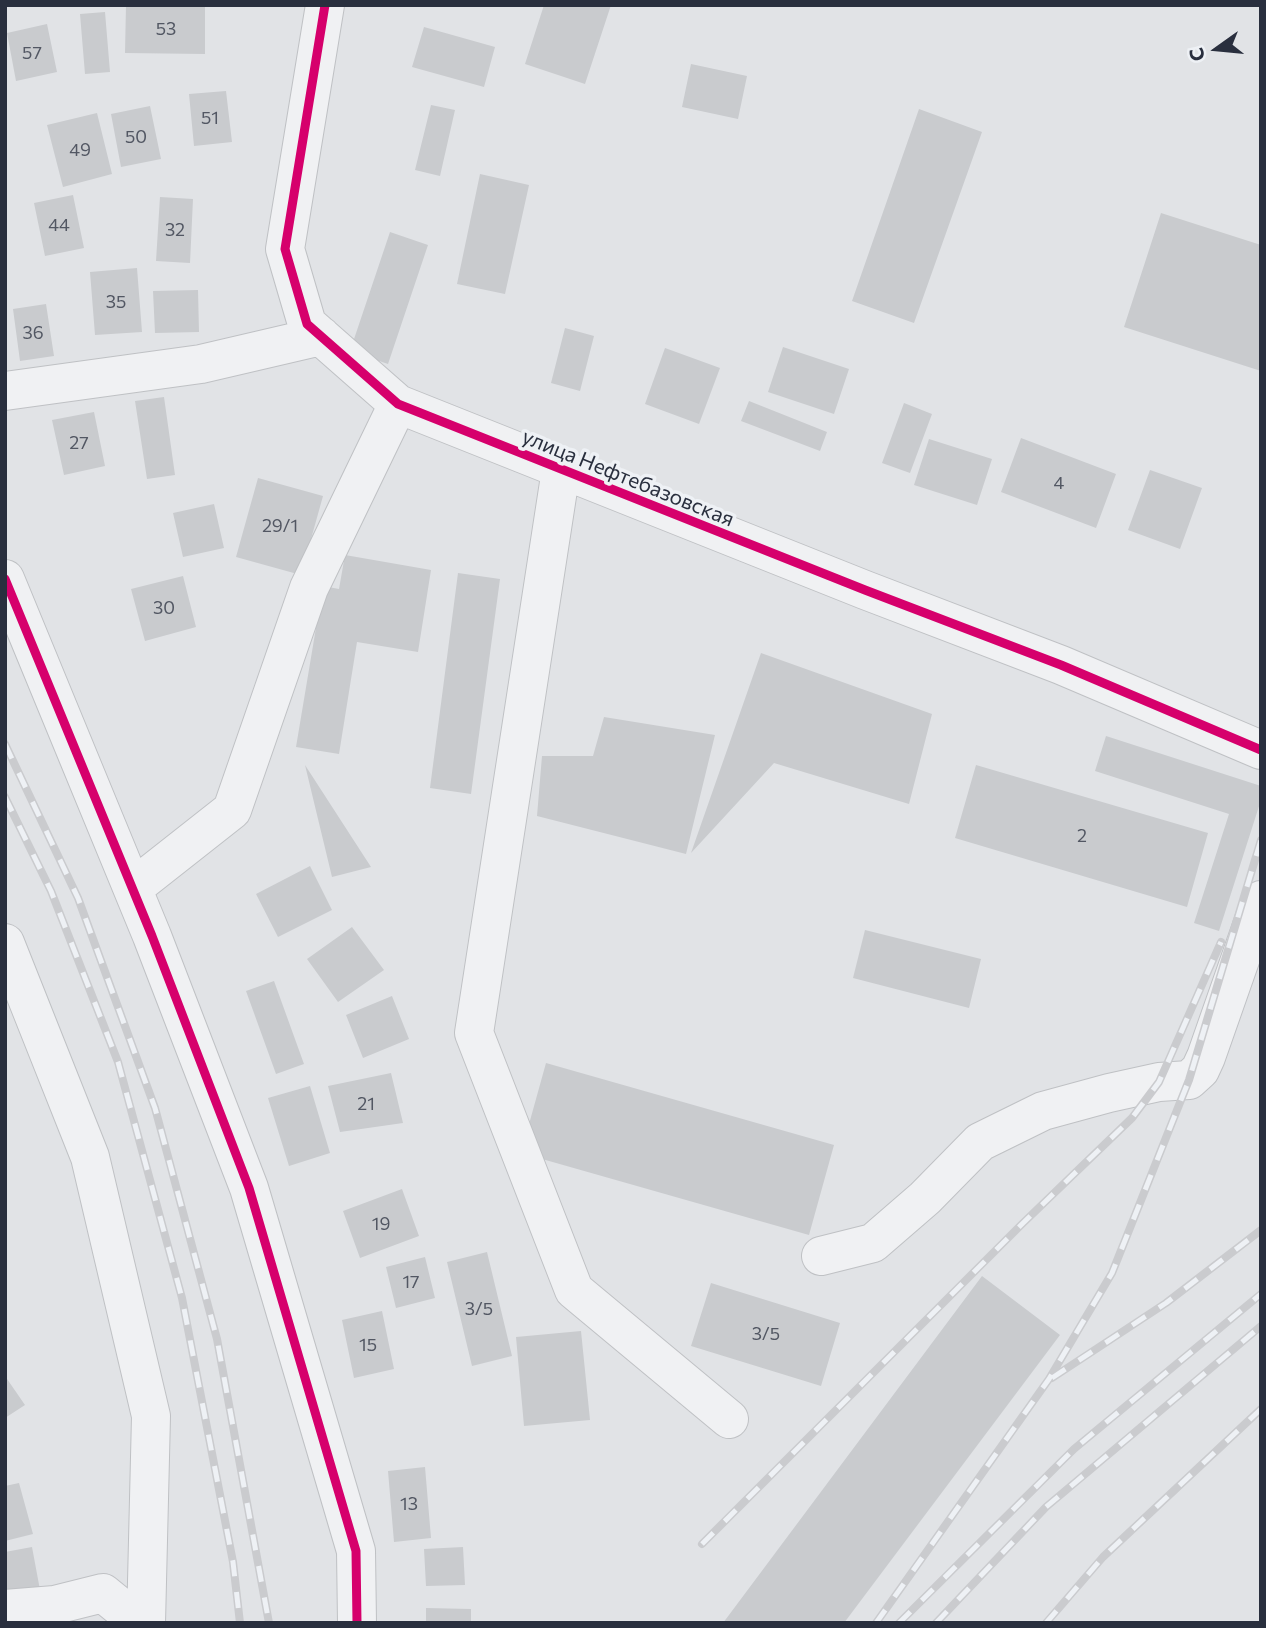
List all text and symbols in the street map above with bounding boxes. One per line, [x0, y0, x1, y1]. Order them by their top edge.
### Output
north arrow [1182, 14, 1252, 84]
house number: 53 [156, 18, 176, 40]
house number: 57 [22, 42, 42, 64]
text: С [1183, 45, 1209, 64]
house number: 51 [201, 107, 219, 129]
house number: 50 [125, 126, 147, 148]
house number: 49 [69, 139, 91, 161]
house number: 44 [48, 214, 70, 236]
house number: 32 [165, 219, 185, 241]
house number: 35 [106, 291, 126, 313]
house number: 36 [22, 322, 44, 344]
street label: улица Нефтебазовская [518, 424, 738, 532]
house number: 27 [69, 432, 89, 454]
house number: 4 [1054, 472, 1064, 494]
house number: 29/1 [262, 515, 298, 537]
house number: 30 [153, 597, 175, 619]
house number: 2 [1077, 825, 1087, 847]
house number: 21 [357, 1093, 375, 1115]
house number: 19 [372, 1213, 390, 1235]
house number: 17 [402, 1271, 420, 1293]
house number: 3/5 [465, 1298, 493, 1320]
house number: 3/5 [752, 1323, 780, 1345]
house number: 15 [359, 1334, 377, 1356]
house number: 13 [400, 1493, 418, 1515]

